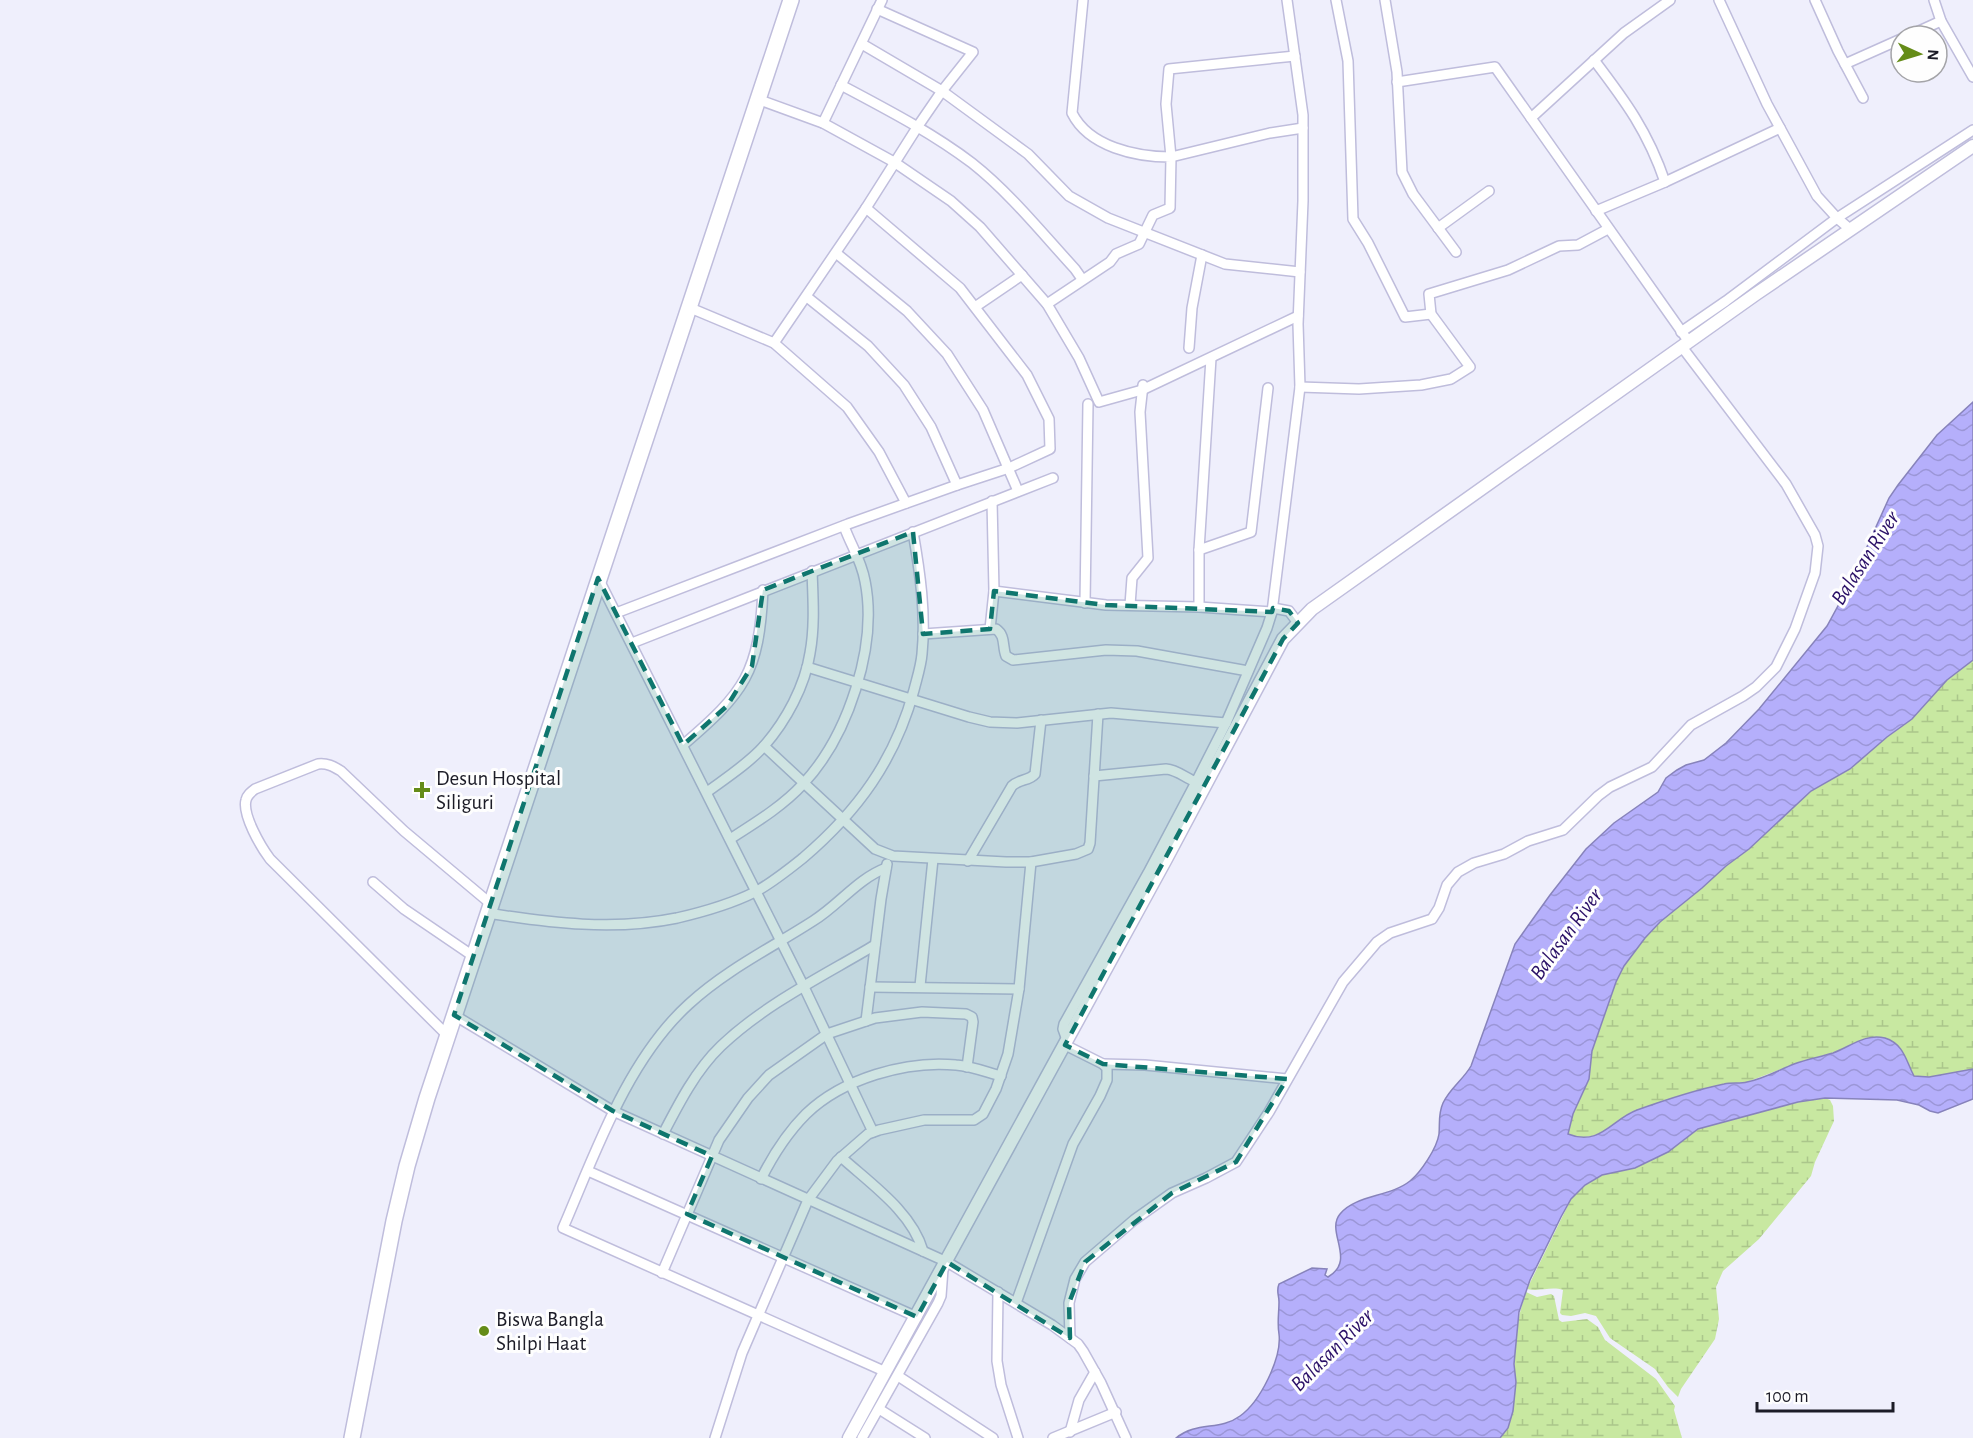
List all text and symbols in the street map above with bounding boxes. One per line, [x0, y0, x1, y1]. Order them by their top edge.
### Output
north arrow [1889, 24, 1949, 84]
text: N [1925, 49, 1941, 61]
water label: Balasan River [1827, 507, 1904, 609]
place label: Desun Hospital Siliguri [436, 768, 561, 813]
marker: Desun Hospital Siliguri [413, 781, 431, 799]
water label: Balasan River [1526, 884, 1607, 984]
water label: Balasan River [1287, 1304, 1378, 1395]
place label: Biswa Bangla Shilpi Haat [496, 1309, 604, 1354]
marker: Biswa Bangla Shilpi Haat [477, 1324, 491, 1338]
scale bar [1757, 1375, 1894, 1413]
text: 100 m [1766, 1388, 1809, 1406]

